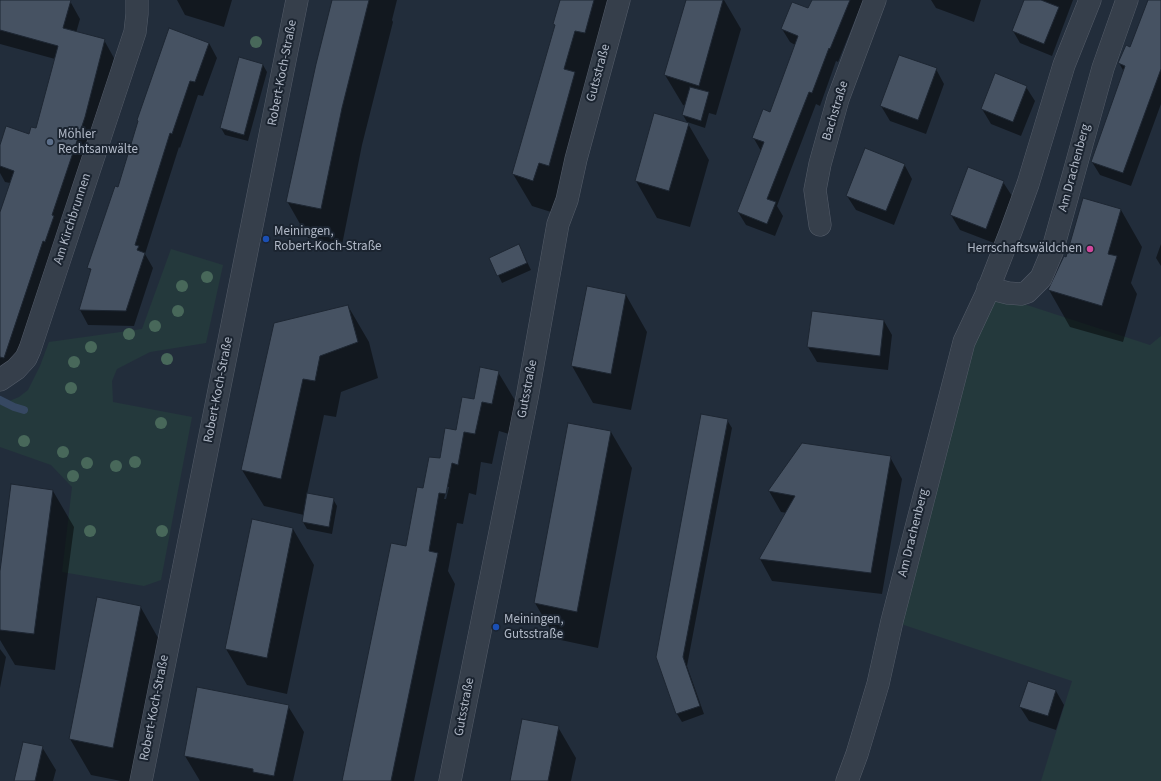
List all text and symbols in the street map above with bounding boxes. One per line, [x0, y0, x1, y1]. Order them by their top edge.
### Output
street label: Robert-Koch-Straße [265, 19, 301, 127]
street label: Gutsstraße [584, 42, 614, 104]
street label: Bachstraße [820, 79, 852, 143]
street label: Am Drachenberg [1056, 122, 1094, 214]
place label: Möhler Rechtsanwälte [58, 127, 138, 158]
marker: Möhler Rechtsanwälte [45, 137, 55, 147]
street label: Am Kirchbrunnen [51, 171, 95, 267]
place label: Meiningen, Robert-Koch-Straße [274, 224, 382, 255]
marker: Meiningen, Robert-Koch-Straße [261, 234, 271, 244]
place label: Herrschaftswäldchen [967, 241, 1082, 257]
marker: Herrschaftswäldchen [1085, 244, 1095, 254]
street label: Robert-Koch-Straße [201, 336, 237, 444]
street label: Gutsstraße [515, 359, 541, 419]
street label: Am Drachenberg [896, 487, 932, 579]
place label: Meiningen, Gutsstraße [504, 612, 564, 643]
marker: Meiningen, Gutsstraße [491, 622, 501, 632]
street label: Robert-Koch-Straße [137, 654, 173, 762]
street label: Gutsstraße [452, 677, 478, 737]

